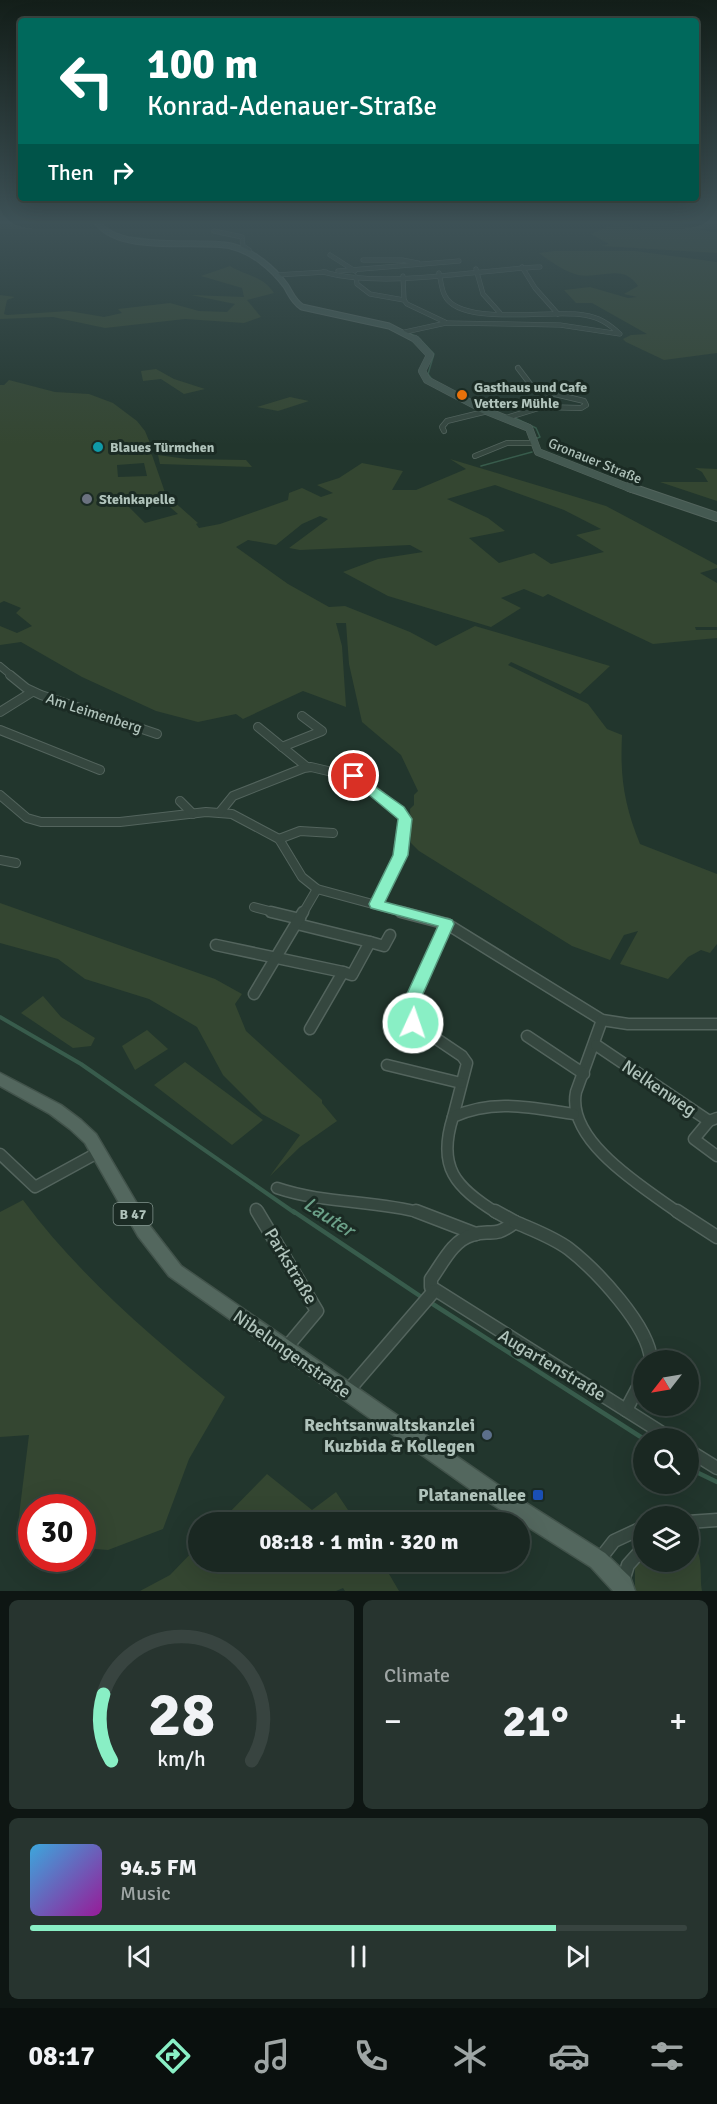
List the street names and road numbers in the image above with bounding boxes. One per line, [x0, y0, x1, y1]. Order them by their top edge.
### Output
street label: Gronauer Straße [546, 435, 644, 487]
street label: Am Leimenberg [44, 689, 144, 737]
street label: Nelkenweg [618, 1055, 700, 1121]
road number: B 47 [114, 1203, 152, 1225]
street label: Parkstraße [260, 1224, 322, 1308]
street label: Nibelungenstraße [229, 1305, 355, 1403]
street label: Augartenstraße [494, 1324, 610, 1406]

